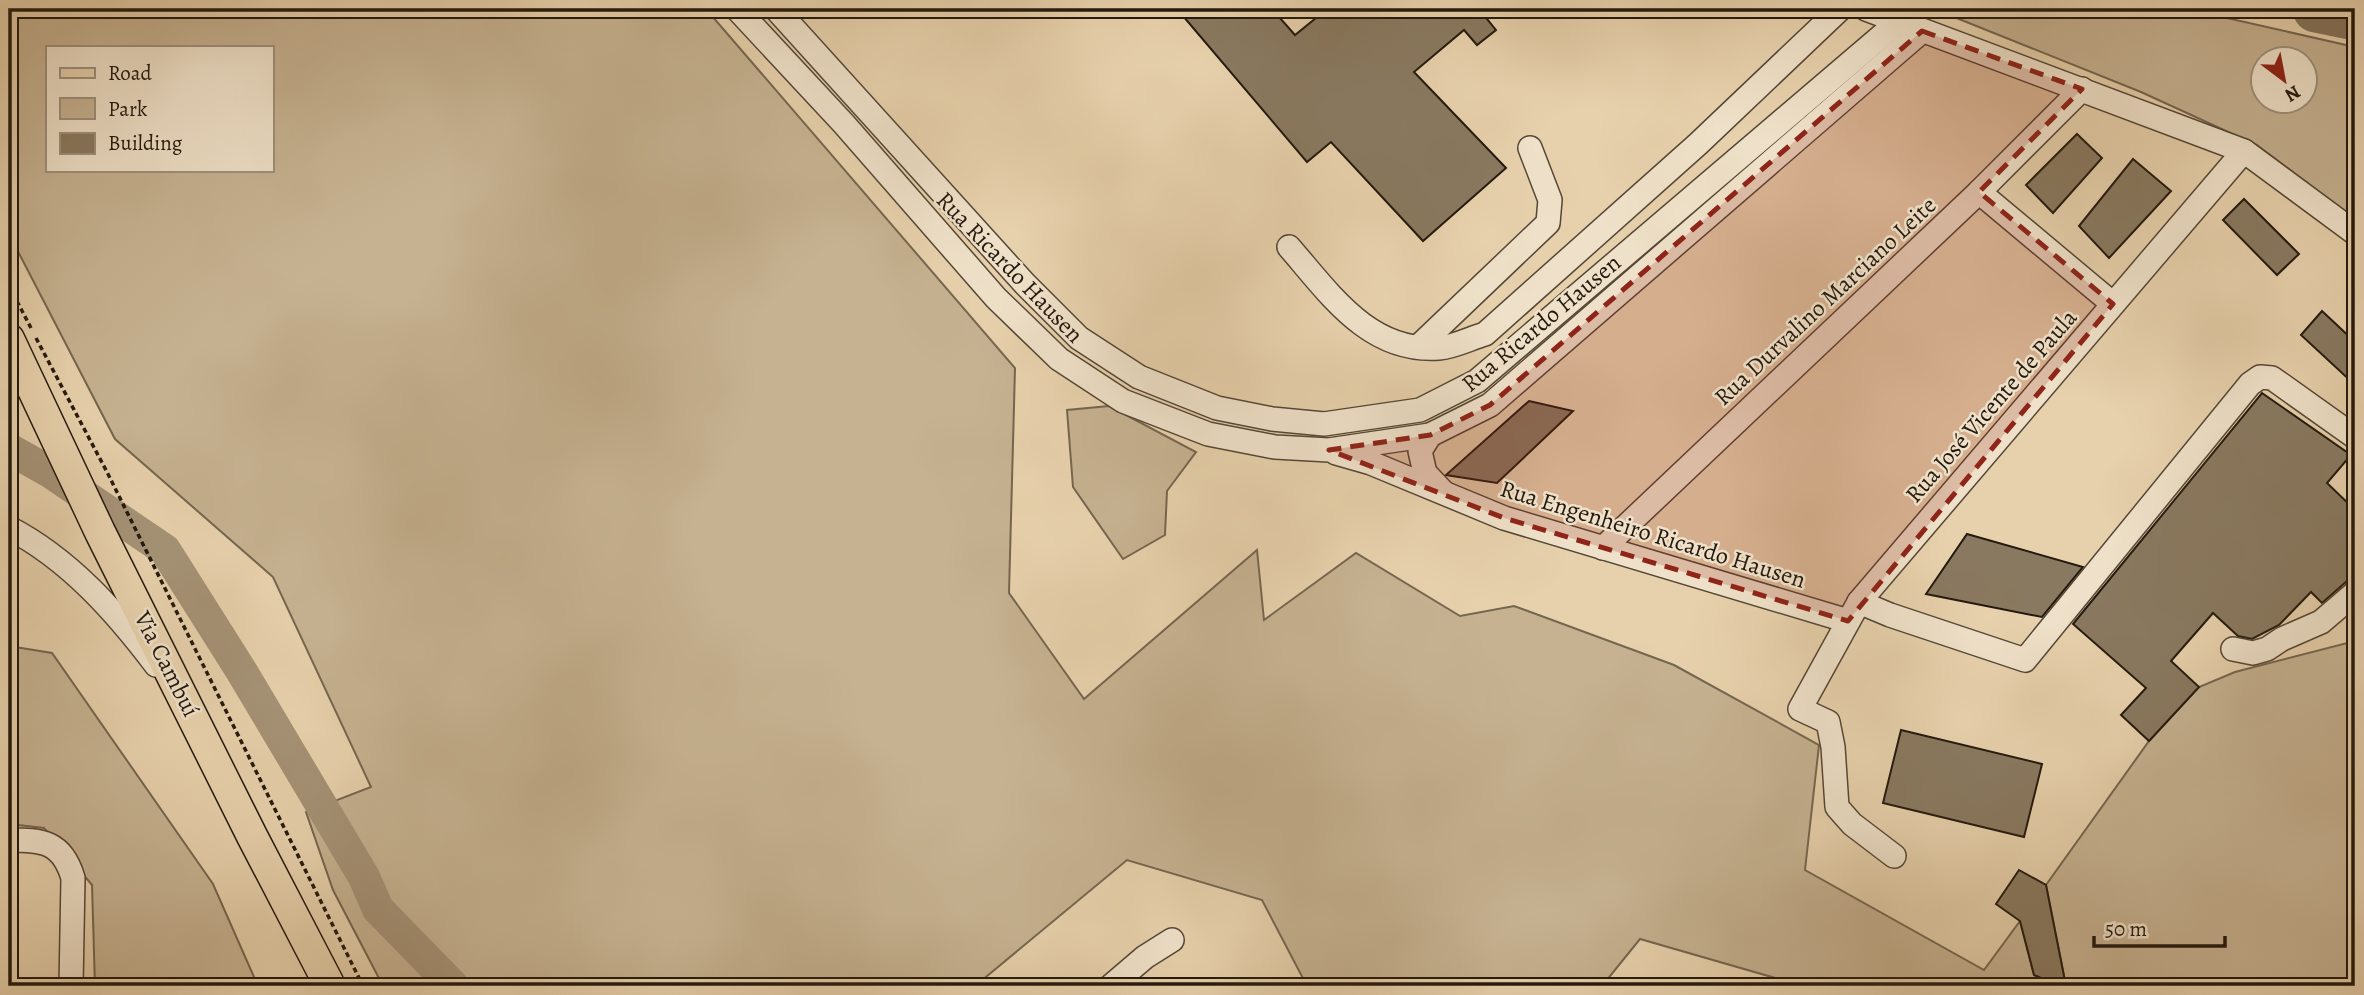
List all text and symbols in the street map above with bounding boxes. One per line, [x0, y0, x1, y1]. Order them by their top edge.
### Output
legend [46, 46, 273, 172]
north arrow [2248, 46, 2318, 116]
text: Road [108, 59, 152, 87]
text: N [2280, 79, 2305, 108]
text: Park [108, 95, 148, 123]
text: Building [108, 129, 183, 157]
street label: Rua Ricardo Hausen [929, 184, 1091, 350]
street label: Rua Durvalino Marciano Leite [1707, 189, 1943, 413]
street label: Rua Ricardo Hausen [1454, 247, 1628, 399]
street label: Rua José Vicente de Paula [1898, 302, 2085, 510]
street label: Rua Engenheiro Ricardo Hausen [1496, 472, 1810, 596]
street label: Via Cambuí [126, 605, 207, 722]
scale bar [2094, 904, 2226, 948]
text: 50 m [2105, 915, 2147, 943]

